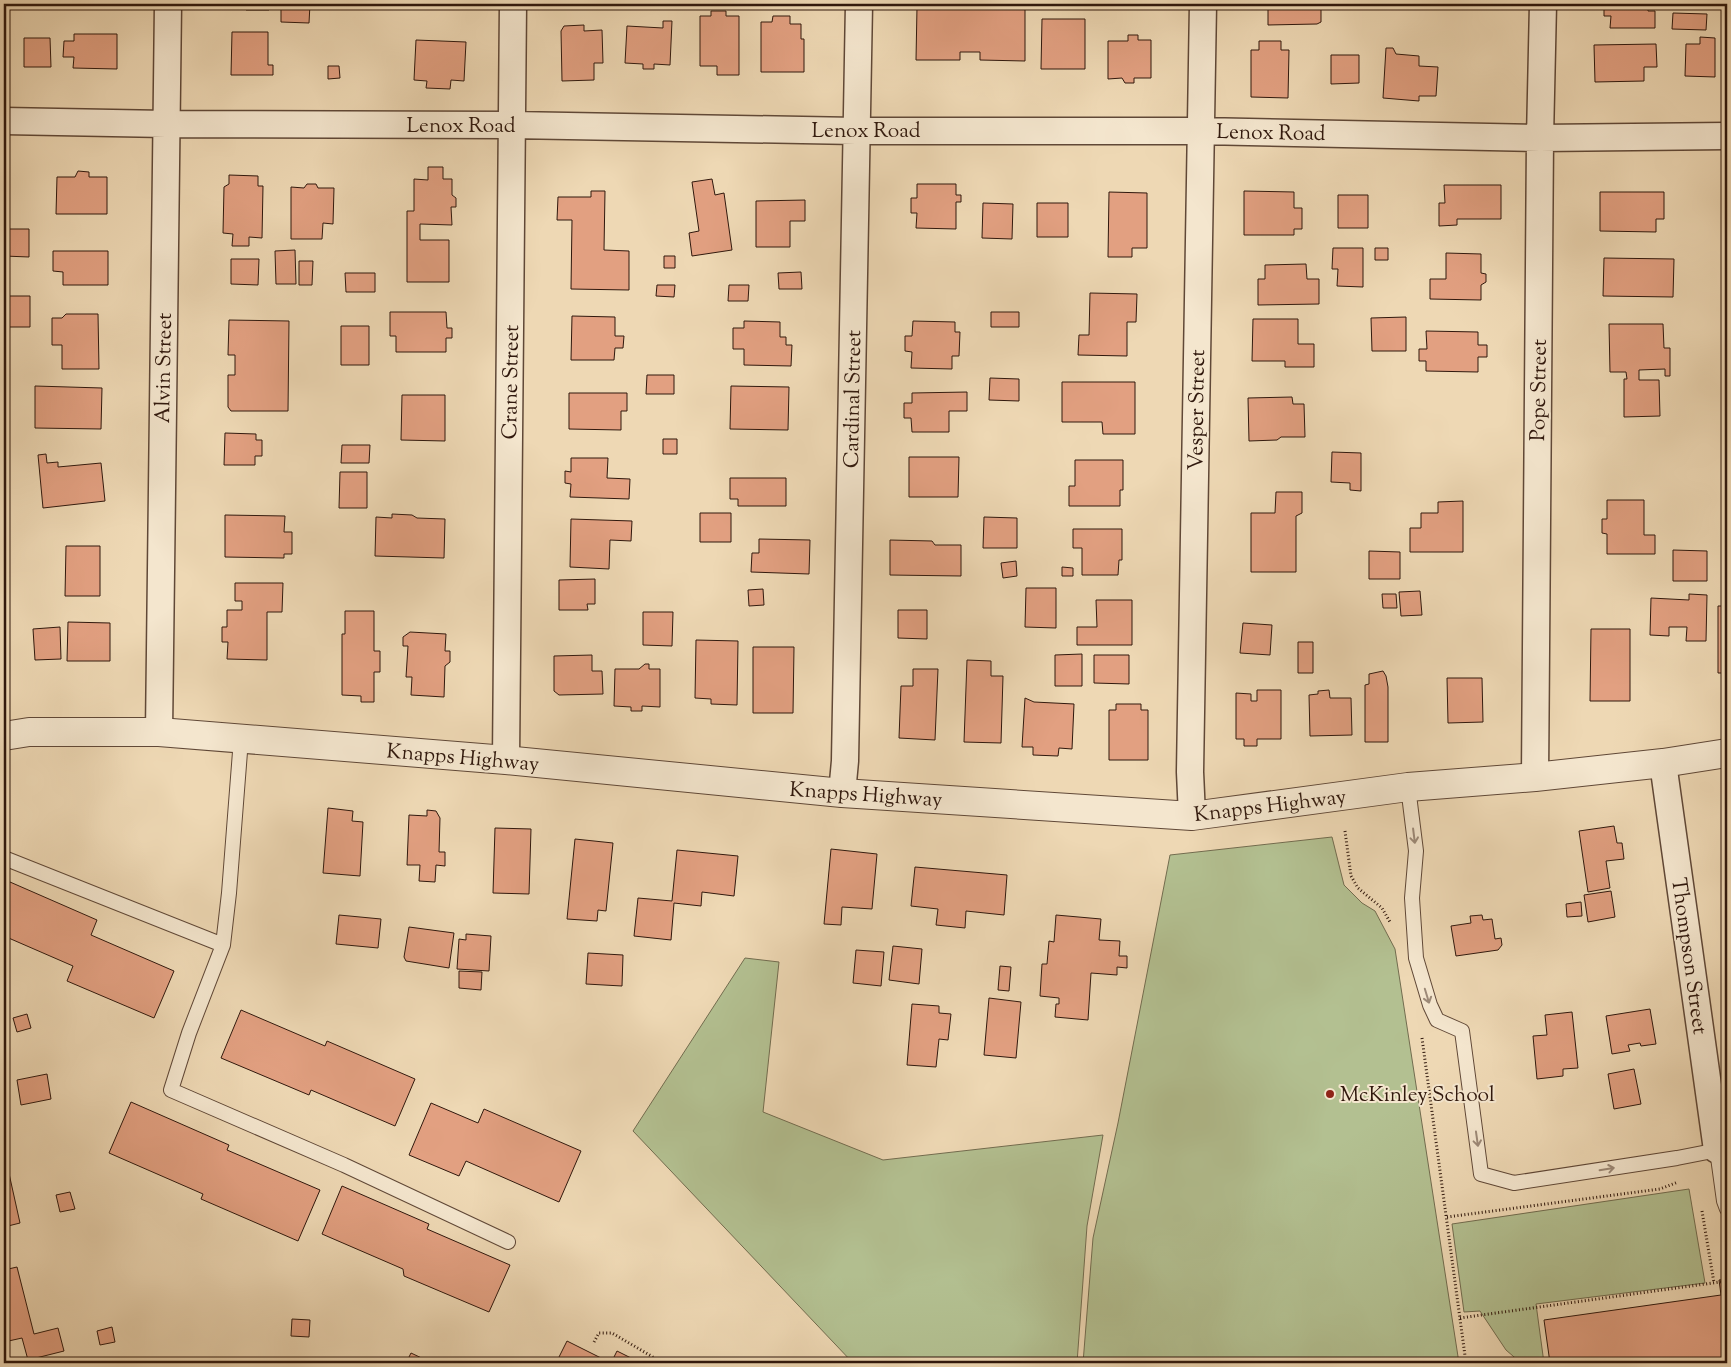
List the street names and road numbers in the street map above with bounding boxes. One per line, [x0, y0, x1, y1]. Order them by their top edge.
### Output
street label: Lenox Road [406, 112, 516, 142]
street label: Lenox Road [811, 117, 921, 147]
street label: Lenox Road [1216, 118, 1326, 150]
street label: Alvin Street [149, 312, 181, 424]
street label: Crane Street [496, 324, 528, 440]
street label: Cardinal Street [838, 330, 870, 468]
street label: Pope Street [1524, 339, 1556, 441]
street label: Vesper Street [1182, 349, 1214, 471]
street label: Knapps Highway [385, 737, 541, 781]
street label: Knapps Highway [788, 776, 944, 816]
street label: Knapps Highway [1192, 783, 1349, 831]
street label: Thompson Street [1662, 876, 1714, 1037]

